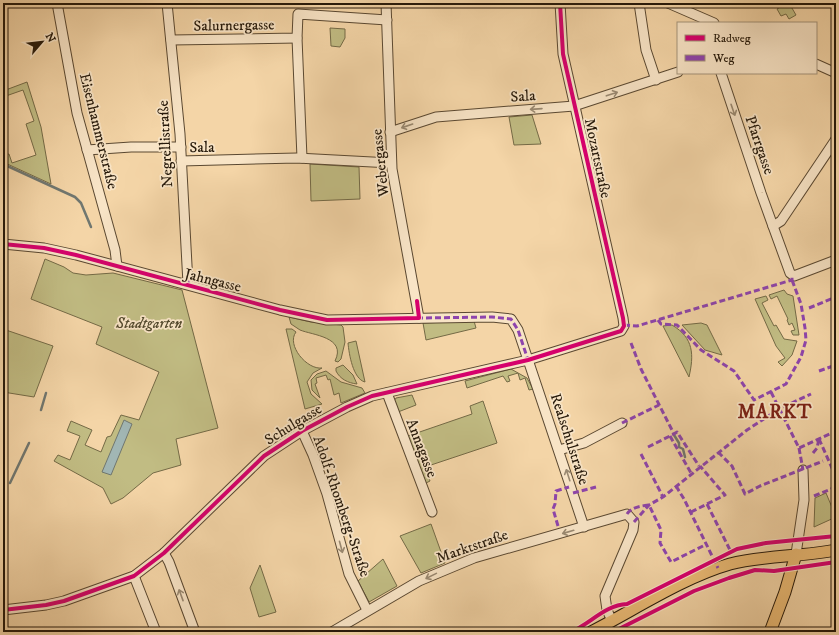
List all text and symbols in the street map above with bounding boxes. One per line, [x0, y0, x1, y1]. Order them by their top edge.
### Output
street label: Salurnergasse [193, 15, 275, 36]
north arrow [22, 22, 62, 62]
legend [677, 22, 817, 74]
text: N [42, 31, 58, 45]
text: Radweg [713, 31, 751, 46]
text: Weg [712, 51, 734, 66]
street label: Eisenhammerstraße [75, 71, 122, 191]
street label: Sala [510, 86, 537, 107]
one-way arrow [605, 90, 618, 97]
street label: Negrellistraße [154, 100, 177, 188]
one-way arrow [730, 103, 737, 116]
one-way arrow [530, 106, 543, 113]
street label: Pfarrgasse [741, 113, 778, 177]
street label: Mozartstraße [580, 116, 615, 200]
one-way arrow [401, 123, 414, 130]
street label: Webergasse [367, 128, 394, 199]
street label: Sala [189, 138, 215, 157]
street label: Jahngasse [181, 264, 243, 297]
park label: Stadtgarten [115, 314, 182, 333]
street label: Realschulstraße [546, 391, 593, 487]
street label: Schulgasse [261, 399, 325, 449]
district label: MARKT [738, 401, 812, 424]
street label: Annagasse [402, 416, 441, 480]
street label: Adolf-Rhomberg-Straße [308, 433, 375, 579]
one-way arrow [564, 469, 571, 482]
street label: Marktstraße [434, 525, 511, 568]
one-way arrow [562, 528, 575, 536]
one-way arrow [338, 541, 345, 554]
one-way arrow [425, 573, 437, 580]
one-way arrow [177, 590, 185, 602]

